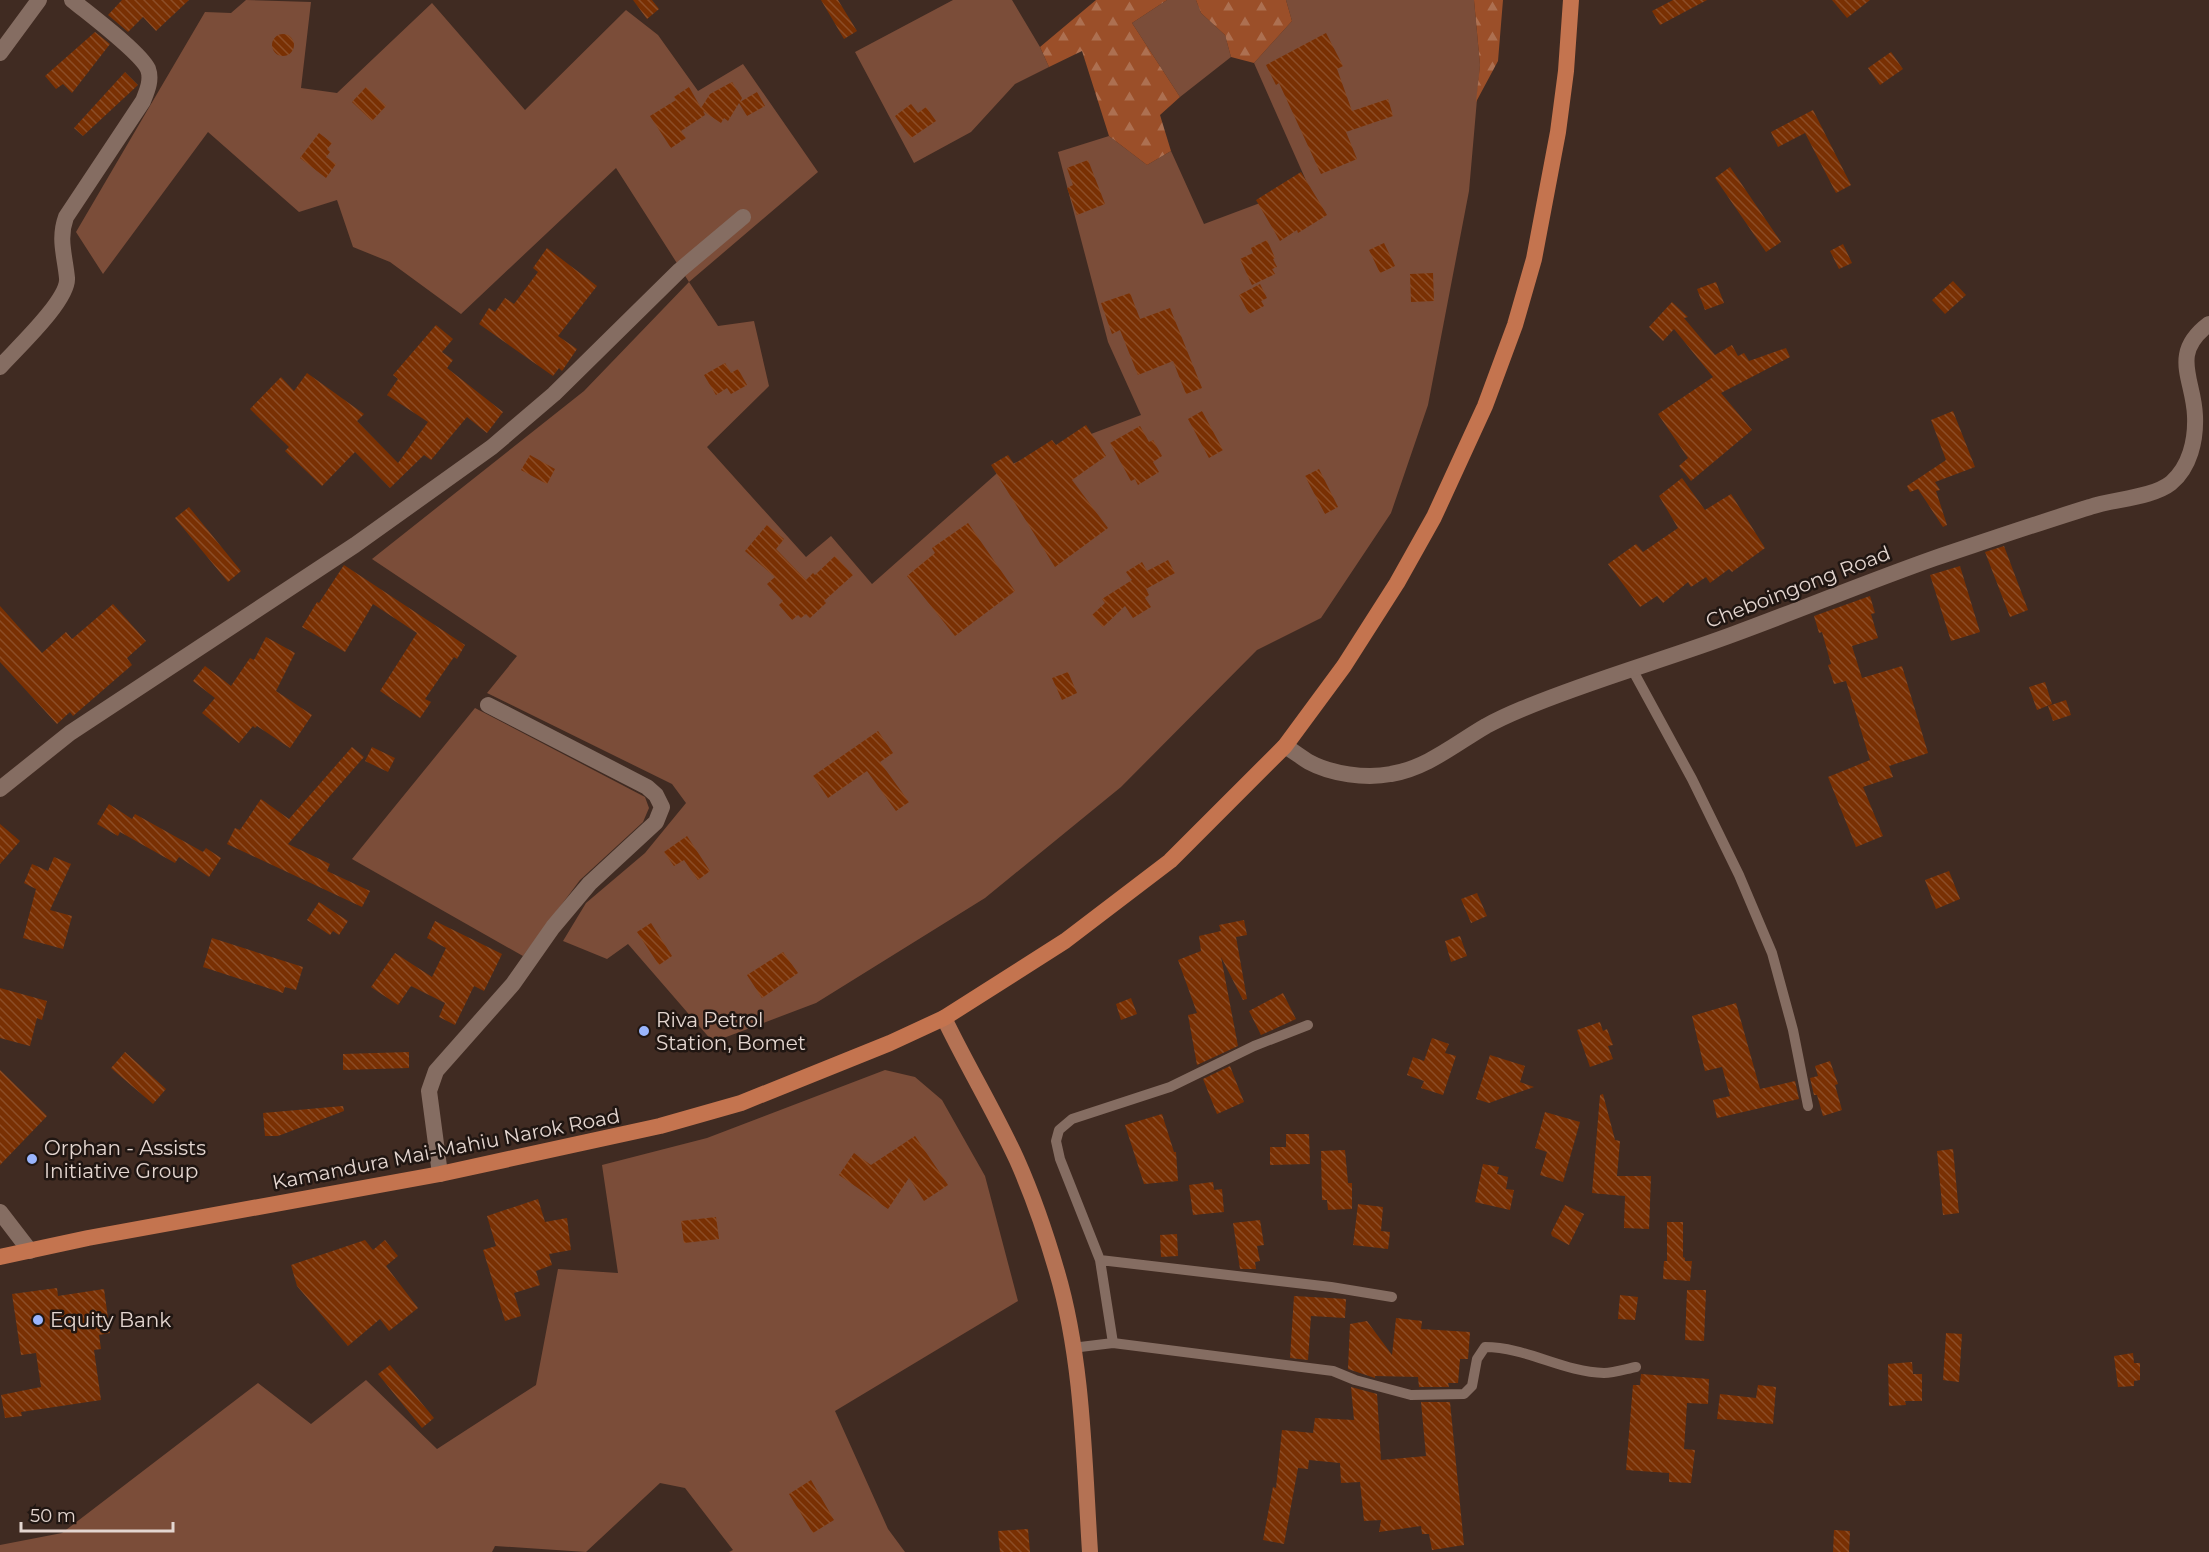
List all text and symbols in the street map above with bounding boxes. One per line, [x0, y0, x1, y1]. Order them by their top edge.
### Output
street label: Cheboingong Road [1702, 541, 1894, 633]
place label: Riva Petrol Station, Bomet [656, 1008, 806, 1055]
marker: Riva Petrol Station, Bomet [637, 1024, 651, 1038]
street label: Kamandura Mai-Mahiu Narok Road [270, 1103, 622, 1195]
place label: Orphan - Assists Initiative Group [44, 1136, 206, 1183]
marker: Orphan - Assists Initiative Group [25, 1152, 39, 1166]
place label: Equity Bank [50, 1308, 171, 1332]
marker: Equity Bank [31, 1313, 45, 1327]
scale bar [21, 1495, 172, 1533]
text: 50 m [30, 1505, 76, 1527]

